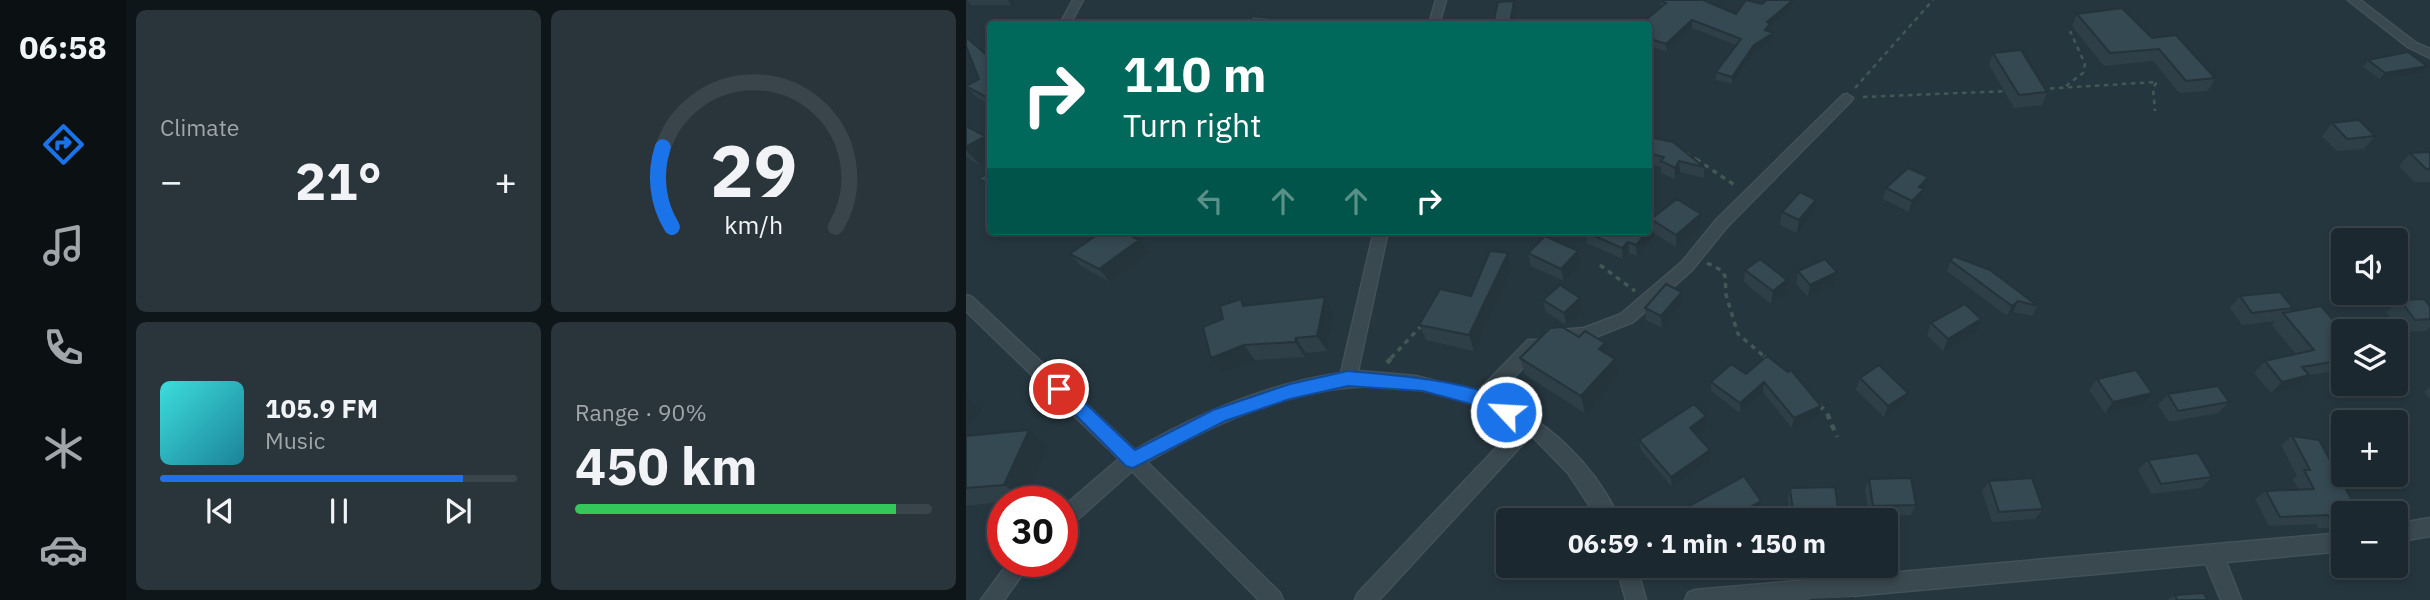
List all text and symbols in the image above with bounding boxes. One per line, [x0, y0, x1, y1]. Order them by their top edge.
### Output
text: 06:58 [19, 26, 107, 68]
text: 110 m [1123, 42, 1267, 105]
icon: right [1008, 49, 1099, 140]
text: Turn right [1123, 104, 1261, 146]
text: Climate [160, 112, 239, 142]
icon: directions [39, 120, 88, 169]
text: 29 [710, 122, 797, 217]
text: 21° [295, 147, 382, 214]
text: − [160, 156, 183, 205]
text: + [494, 156, 517, 205]
icon: left [1191, 182, 1229, 220]
icon: ahead [1264, 182, 1302, 220]
icon: ahead [1337, 182, 1375, 220]
icon: right [1410, 182, 1448, 220]
text: km/h [724, 208, 783, 241]
icon: music [39, 221, 88, 270]
map controls [2331, 228, 2408, 578]
button: sound [2331, 228, 2408, 305]
button: layers [2331, 319, 2408, 396]
icon: phone [39, 323, 88, 372]
pin [1029, 359, 1089, 419]
icon: arrive [1040, 370, 1078, 408]
position arrow [1469, 375, 1543, 449]
text: 105.9 FM [265, 391, 378, 425]
text: Range · 90% [575, 397, 707, 427]
button: + [2331, 410, 2408, 487]
icon: climate [39, 424, 88, 473]
text: Music [265, 425, 325, 455]
text: 450 km [575, 432, 757, 499]
speed limit sign: 30 [987, 486, 1078, 577]
icon: previous [201, 492, 239, 530]
icon: pause [320, 492, 358, 530]
icon: next [439, 492, 477, 530]
button: − [2331, 501, 2408, 578]
icon: car [39, 525, 88, 574]
text: 06:59 · 1 min · 150 m [1568, 526, 1826, 560]

